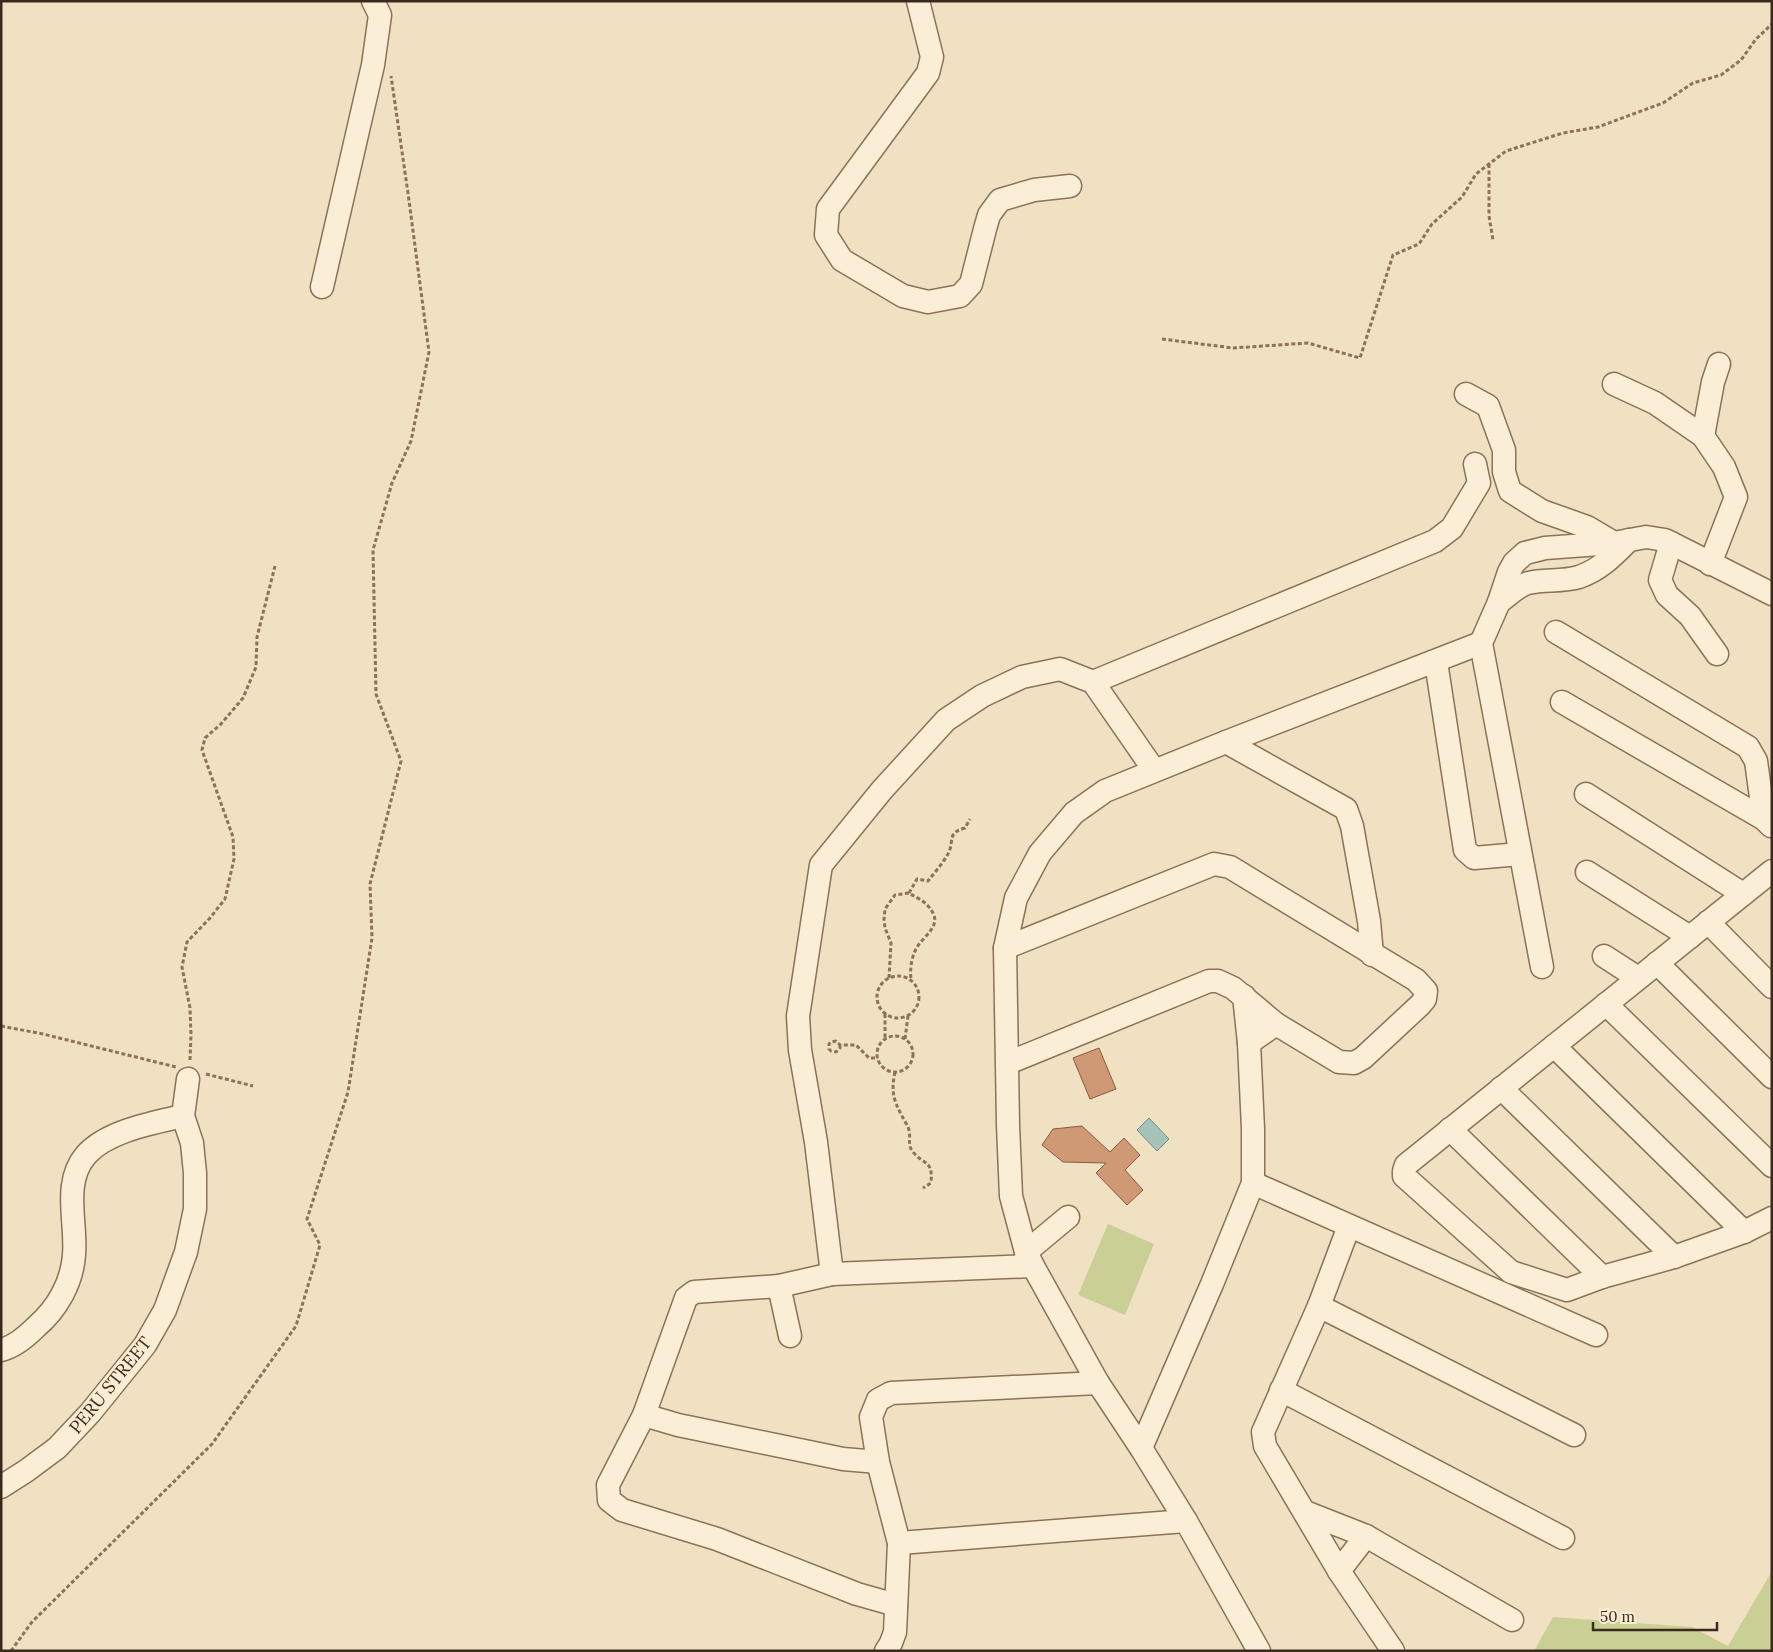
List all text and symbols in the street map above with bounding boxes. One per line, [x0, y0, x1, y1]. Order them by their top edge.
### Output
street label: PERU STREET [64, 1331, 157, 1438]
scale bar [1593, 1600, 1717, 1632]
text: 50 m [1600, 1607, 1635, 1626]

